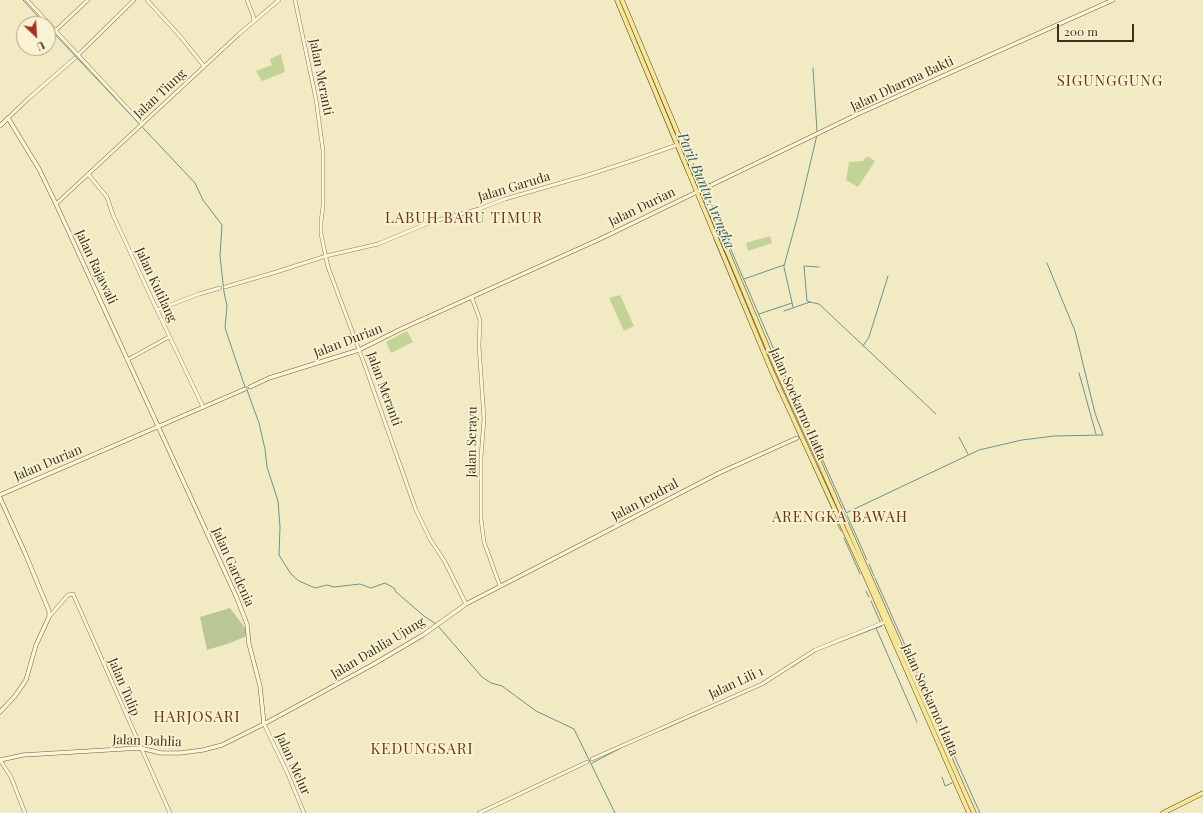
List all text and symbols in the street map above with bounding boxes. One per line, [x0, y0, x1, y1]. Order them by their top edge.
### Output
north arrow [16, 16, 56, 56]
scale bar [1059, 16, 1136, 42]
text: 200 m [1064, 23, 1098, 39]
street label: Jalan Meranti [306, 37, 336, 117]
text: U [34, 38, 47, 55]
street label: Jalan Dharma Bakti [848, 53, 956, 115]
street label: Jalan Tiung [131, 66, 189, 122]
district label: SIGUNGGUNG [1057, 72, 1163, 90]
water label: Parit Buntu Arengka [674, 130, 738, 252]
street label: Jalan Garuda [476, 169, 552, 205]
street label: Jalan Durian [606, 184, 678, 230]
district label: LABUH BARU TIMUR [385, 209, 543, 227]
street label: Jalan Rajawali [72, 227, 120, 307]
street label: Jalan Kutilang [132, 245, 180, 325]
street label: Jalan Durian [311, 321, 385, 361]
street label: Jalan Soekarno Hatta [766, 345, 830, 463]
street label: Jalan Meranti [363, 350, 405, 428]
street label: Jalan Serayu [464, 406, 480, 478]
street label: Jalan Durian [12, 442, 84, 484]
street label: Jalan Jendral [609, 476, 681, 524]
district label: ARENGKA BAWAH [772, 508, 908, 526]
street label: Jalan Gardenia [209, 525, 257, 609]
street label: Jalan Dahlia Ujung [328, 614, 428, 682]
street label: Jalan Soekarno Hatta [898, 641, 962, 759]
street label: Jalan Tulip [105, 656, 143, 718]
street label: Jalan Lili 1 [706, 664, 766, 702]
district label: HARJOSARI [153, 708, 241, 726]
street label: Jalan Melur [272, 731, 314, 797]
street label: Jalan Dahlia [112, 732, 182, 750]
district label: KEDUNGSARI [371, 740, 473, 758]

